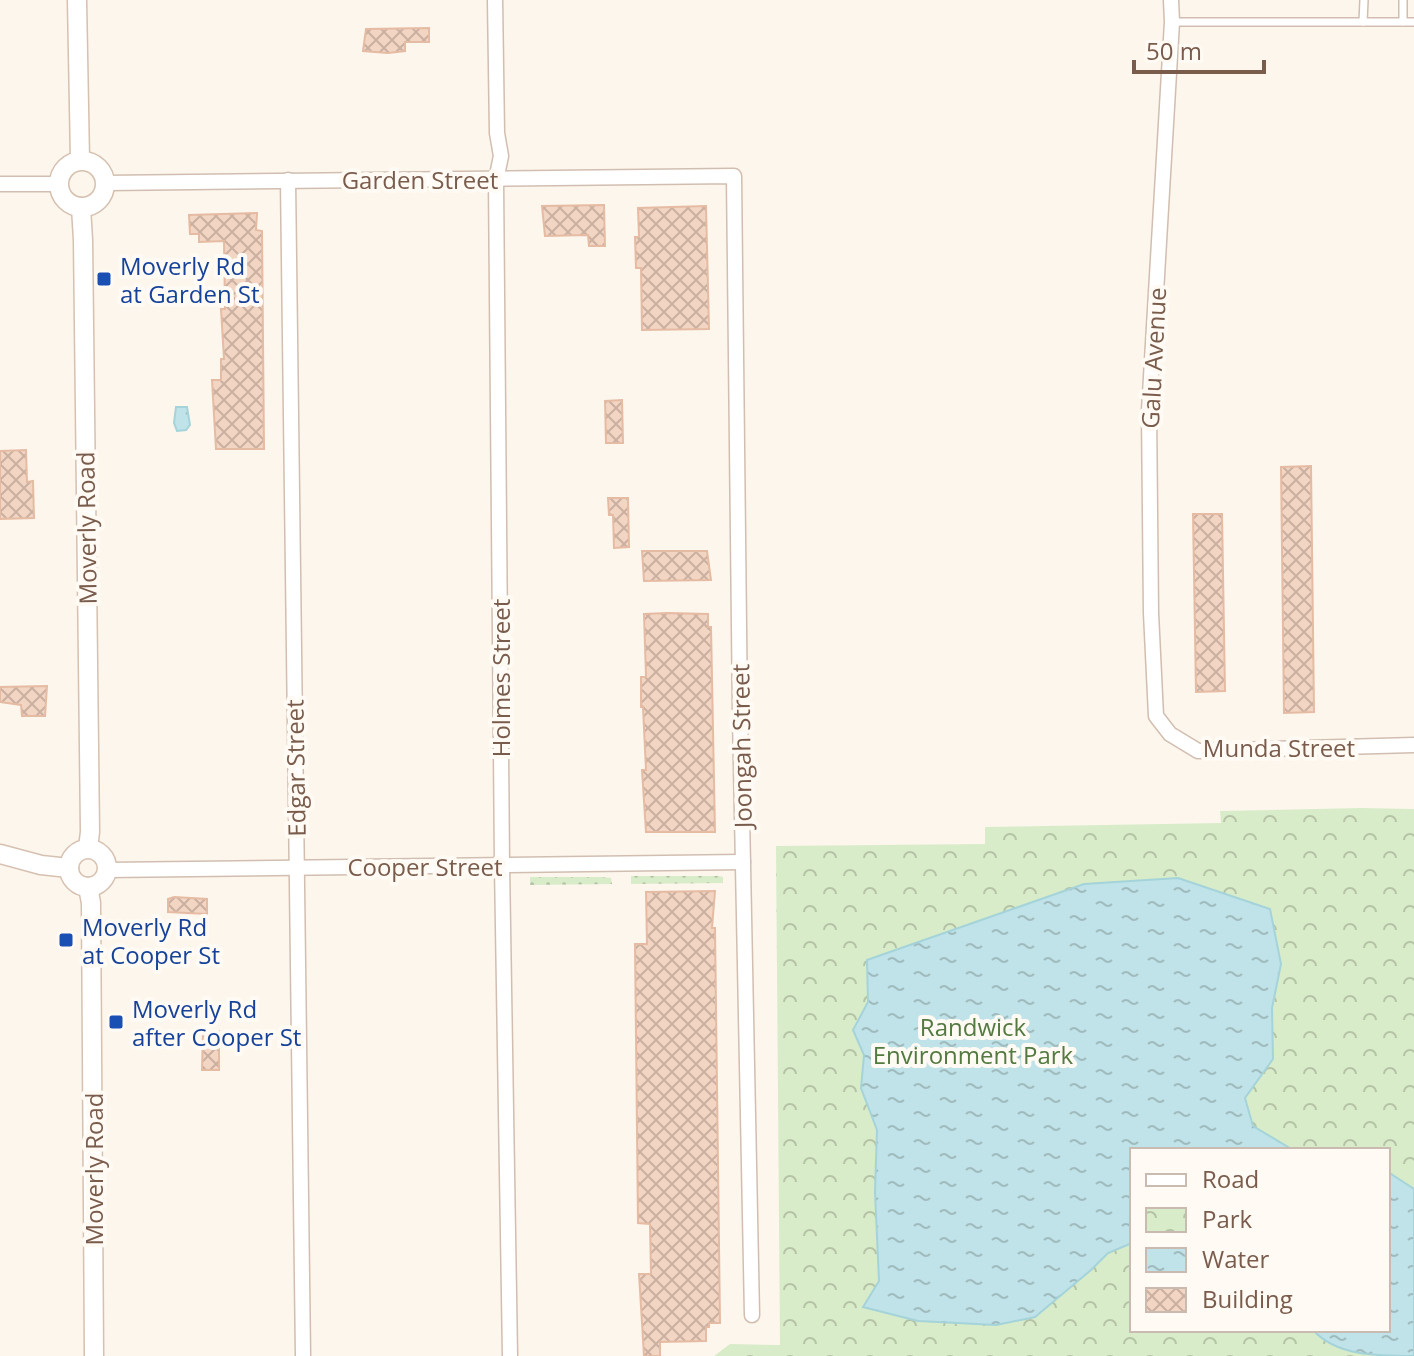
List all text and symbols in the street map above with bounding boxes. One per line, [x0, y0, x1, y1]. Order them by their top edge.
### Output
scale bar [1134, 24, 1264, 74]
text: 50 m [1146, 34, 1202, 67]
street label: Garden Street [342, 163, 498, 196]
place label: Moverly Rd at Garden St [120, 249, 260, 310]
marker: Moverly Rd at Garden St [95, 270, 113, 288]
street label: Galu Avenue [1133, 287, 1173, 429]
street label: Moverly Road [68, 451, 104, 605]
street label: Holmes Street [484, 599, 517, 757]
street label: Joongah Street [723, 664, 759, 830]
street label: Edgar Street [277, 699, 313, 837]
street label: Munda Street [1203, 731, 1355, 764]
street label: Cooper Street [347, 850, 503, 883]
place label: Moverly Rd at Cooper St [82, 910, 220, 971]
marker: Moverly Rd at Cooper St [57, 931, 75, 949]
place label: Moverly Rd after Cooper St [132, 992, 301, 1053]
park label: Randwick Environment Park [873, 1010, 1074, 1071]
marker: Moverly Rd after Cooper St [107, 1013, 125, 1031]
street label: Moverly Road [77, 1093, 110, 1245]
legend [1130, 1148, 1390, 1332]
text: Road [1202, 1162, 1259, 1195]
text: Park [1202, 1202, 1253, 1235]
text: Water [1202, 1242, 1270, 1275]
text: Building [1202, 1282, 1293, 1315]

